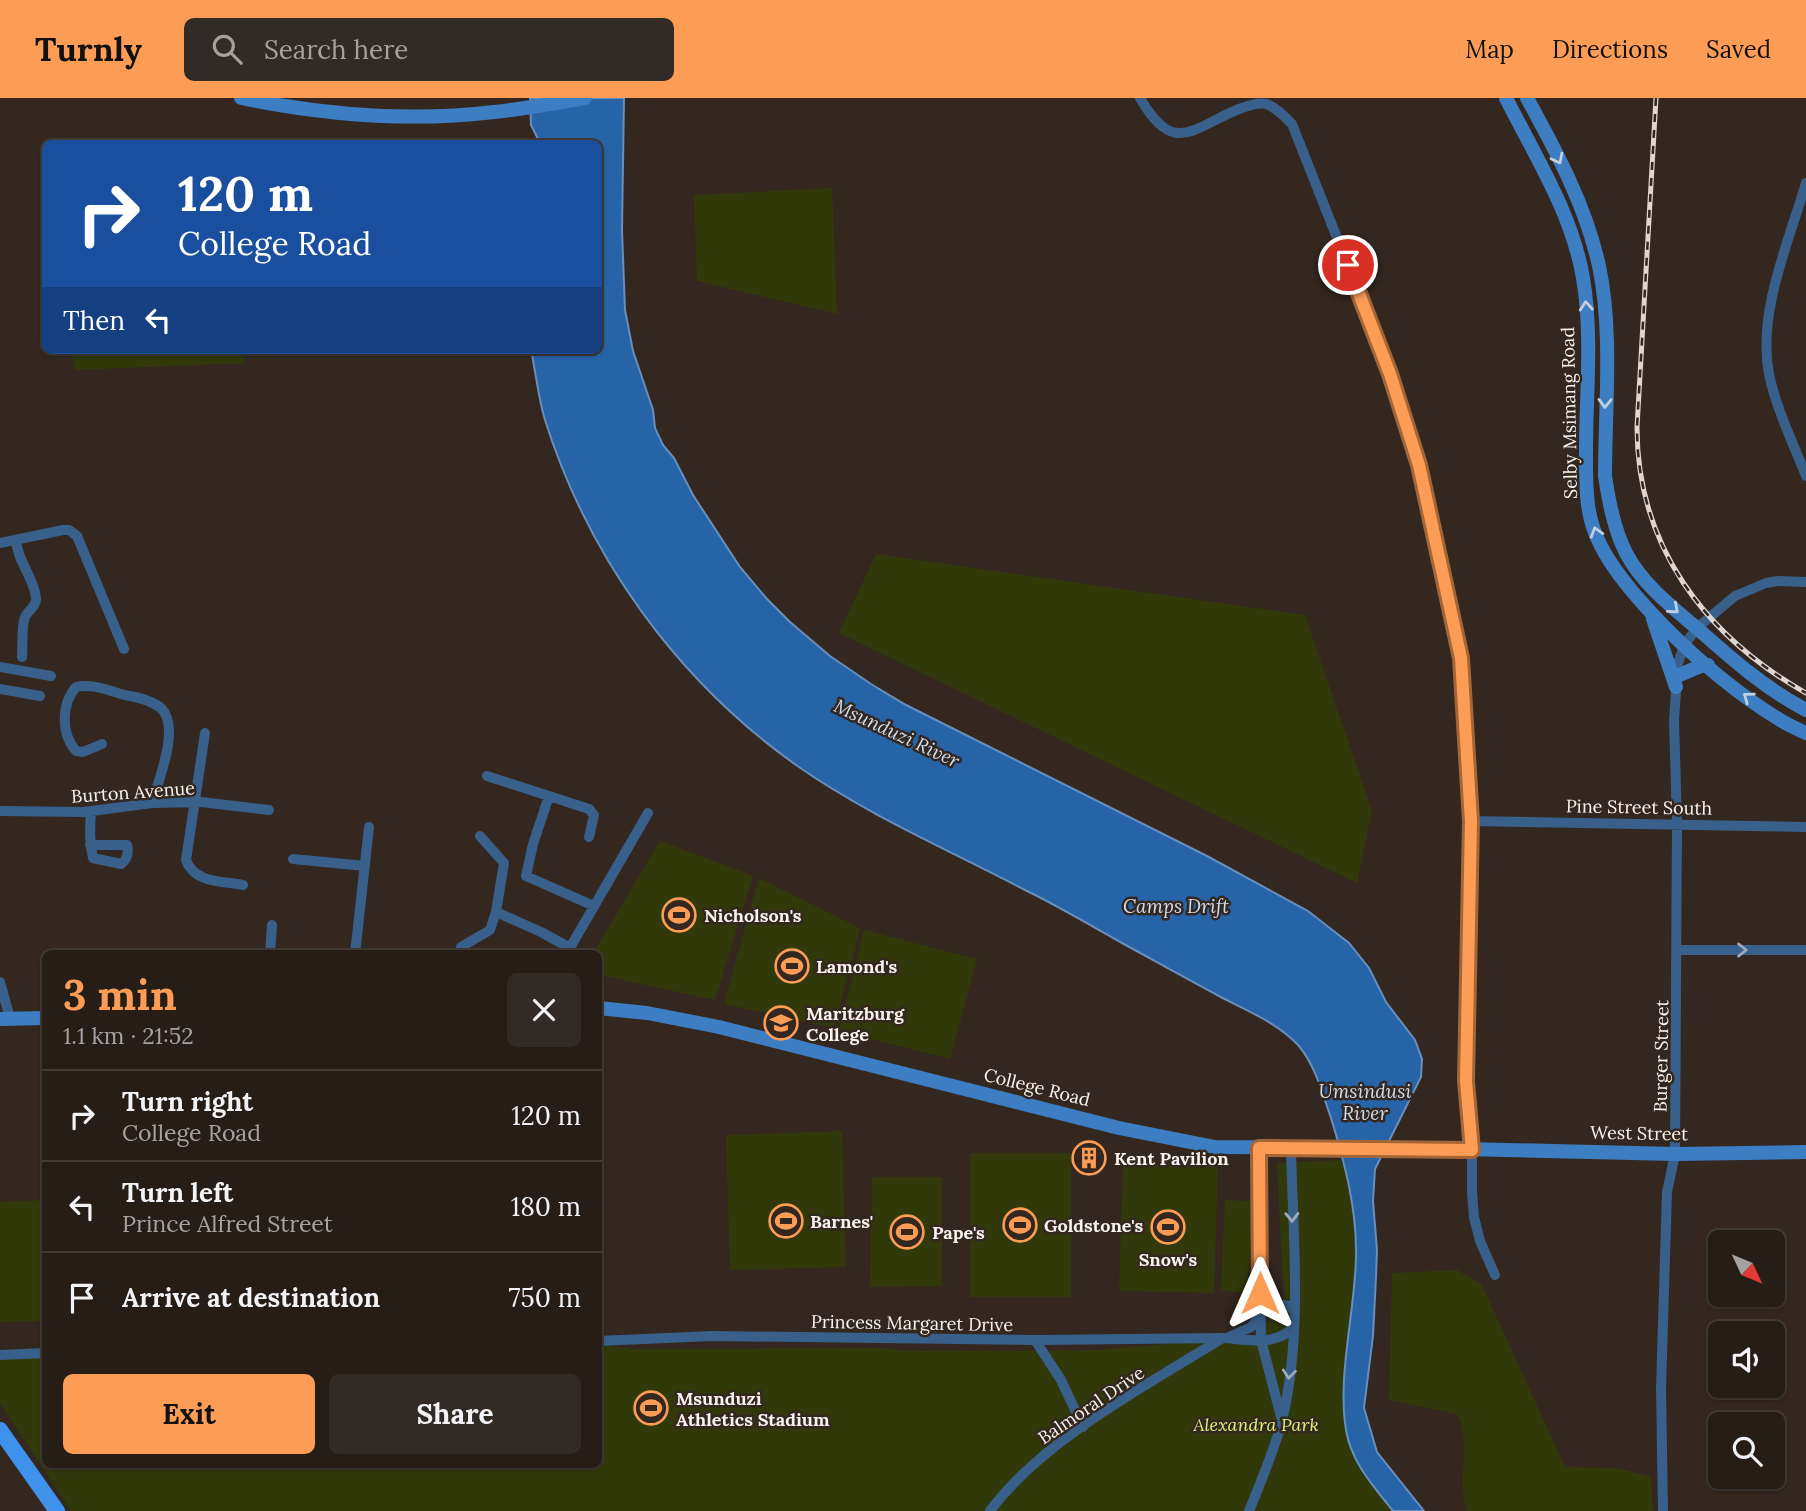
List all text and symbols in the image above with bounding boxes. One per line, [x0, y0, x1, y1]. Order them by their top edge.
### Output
search box [184, 18, 674, 81]
text: Turnly [35, 28, 142, 70]
icon: search [208, 30, 246, 68]
text: Search here [264, 33, 408, 66]
text: Map [1465, 34, 1514, 65]
text: Directions [1552, 34, 1668, 65]
text: Saved [1706, 34, 1771, 65]
one-way arrow [1550, 152, 1563, 164]
text: 120 m [178, 162, 313, 224]
icon: right [63, 168, 154, 259]
text: College Road [178, 223, 371, 264]
pin [1318, 235, 1378, 295]
icon: arrive [1329, 246, 1367, 284]
one-way arrow [1579, 300, 1594, 311]
icon: left [139, 301, 177, 339]
text: Then [63, 304, 125, 337]
street label: Selby Msimang Road [1556, 327, 1582, 499]
one-way arrow [1597, 398, 1613, 408]
one-way arrow [1589, 526, 1604, 538]
one-way arrow [1666, 601, 1679, 613]
water label: Msunduzi River [830, 693, 964, 773]
one-way arrow [1743, 693, 1756, 705]
street label: Burton Avenue [70, 776, 196, 808]
street label: Pine Street South [1566, 794, 1713, 820]
water label: Camps Drift [1123, 894, 1229, 918]
sports icon: Nicholson's [660, 896, 698, 934]
place label: Nicholson's [704, 904, 802, 927]
one-way arrow [1737, 942, 1748, 958]
sports icon: Lamond's [773, 947, 811, 985]
place label: Lamond's [816, 955, 897, 978]
text: 3 min [63, 968, 177, 1022]
button: close [507, 973, 581, 1047]
street label: Burger Street [1649, 999, 1673, 1113]
place label: Maritzburg College [806, 1002, 905, 1046]
school or university icon: Maritzburg College [762, 1004, 800, 1042]
text: 1.1 km · 21:52 [63, 1021, 194, 1050]
street label: College Road [981, 1063, 1093, 1111]
water label: Umsindusi River [1319, 1079, 1411, 1125]
text: Turn right [122, 1085, 253, 1118]
icon: right [63, 1097, 101, 1135]
text: 120 m [511, 1099, 581, 1132]
text: College Road [122, 1118, 261, 1147]
street label: West Street [1590, 1121, 1688, 1145]
building icon: Kent Pavilion [1070, 1139, 1108, 1177]
place label: Kent Pavilion [1114, 1147, 1229, 1170]
text: Turn left [122, 1176, 233, 1209]
icon: left [63, 1188, 101, 1226]
text: 180 m [511, 1190, 581, 1223]
sports icon: Barnes' [767, 1202, 805, 1240]
sports icon: Goldstone's [1001, 1206, 1039, 1244]
sports icon: Snow's [1149, 1208, 1187, 1246]
text: Prince Alfred Street [122, 1209, 333, 1238]
place label: Barnes' [810, 1210, 873, 1233]
one-way arrow [1284, 1212, 1300, 1223]
sports icon: Pape's [888, 1213, 926, 1251]
place label: Goldstone's [1044, 1214, 1143, 1237]
place label: Pape's [932, 1221, 985, 1244]
north arrow [1708, 1230, 1785, 1307]
map controls [1708, 1230, 1785, 1489]
place label: Snow's [1139, 1248, 1198, 1271]
position arrow [1223, 1256, 1297, 1330]
icon: arrive [63, 1279, 101, 1317]
text: Arrive at destination [122, 1281, 380, 1314]
text: 750 m [509, 1281, 581, 1314]
street label: Princess Margaret Drive [811, 1310, 1013, 1336]
button: sound [1708, 1321, 1785, 1398]
street label: Balmoral Drive [1033, 1361, 1149, 1449]
one-way arrow [1282, 1369, 1297, 1380]
button: Exit [63, 1374, 315, 1454]
button: Share [329, 1374, 581, 1454]
place label: Msunduzi Athletics Stadium [676, 1387, 830, 1431]
sports icon: Msunduzi Athletics Stadium [632, 1389, 670, 1427]
button: search [1708, 1412, 1785, 1489]
park label: Alexandra Park [1192, 1413, 1319, 1436]

